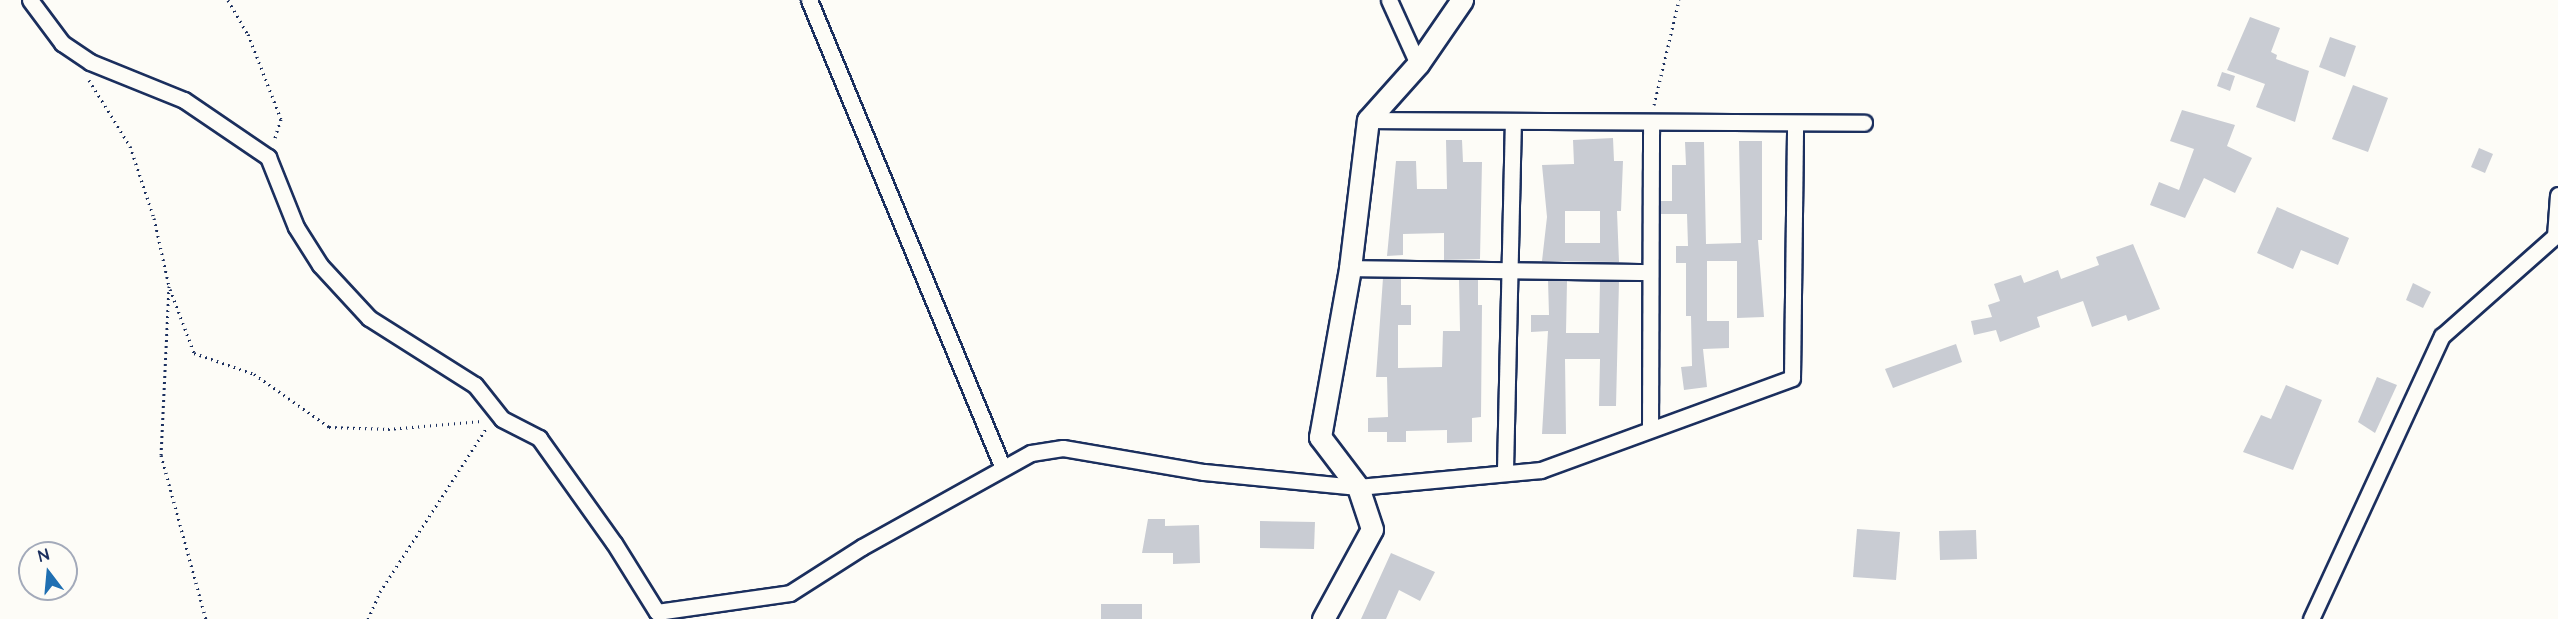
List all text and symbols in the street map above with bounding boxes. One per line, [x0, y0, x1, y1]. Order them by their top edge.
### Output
north arrow [18, 541, 78, 601]
text: N [36, 544, 51, 568]

